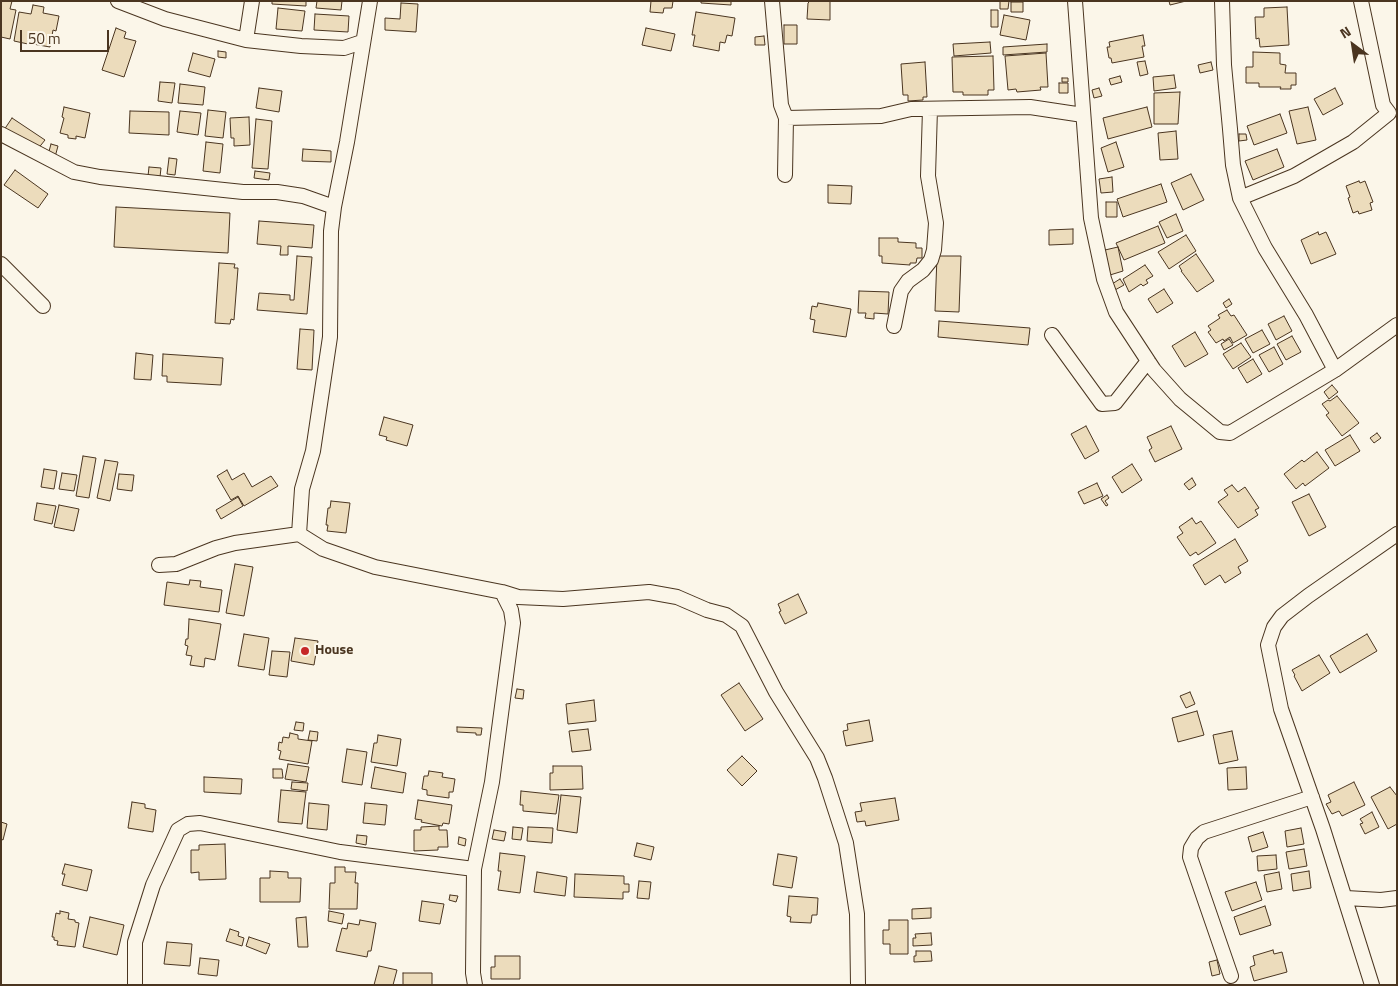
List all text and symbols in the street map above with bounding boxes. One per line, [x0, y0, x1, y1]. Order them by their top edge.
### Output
scale bar [22, 20, 111, 52]
north arrow [1328, 20, 1378, 70]
text: N [1335, 20, 1355, 43]
text: 50 m [28, 27, 61, 50]
place label: House [315, 643, 353, 659]
marker: House [299, 645, 311, 657]

